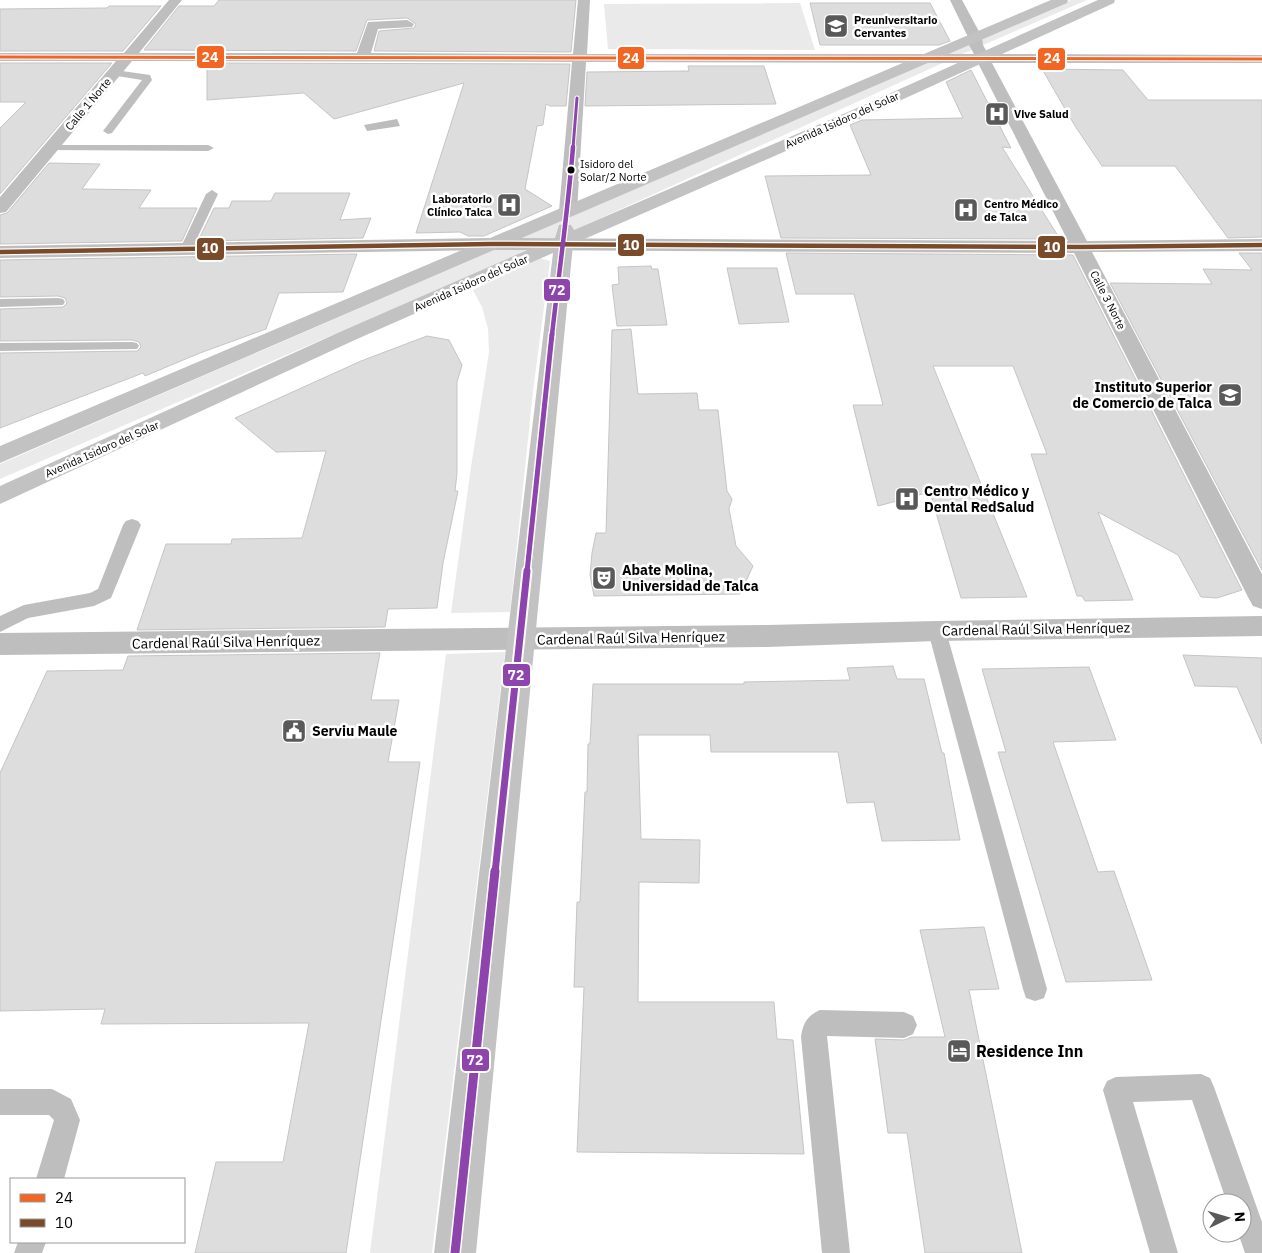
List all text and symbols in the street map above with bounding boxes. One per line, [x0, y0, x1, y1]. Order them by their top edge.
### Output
school or university icon: Preuniversitario Cervantes [823, 13, 849, 39]
place label: Preuniversitario Cervantes [854, 13, 937, 40]
line badge: 24 [196, 45, 225, 69]
line badge: 24 [617, 46, 645, 70]
line badge: 24 [1037, 47, 1066, 71]
text: 24 [202, 48, 218, 66]
text: 24 [623, 49, 639, 67]
text: 24 [1044, 49, 1060, 67]
street label: Calle 1 Norte [62, 75, 114, 133]
street label: Avenida Isidoro del Solar [783, 89, 901, 151]
hospital icon: Vive Salud [984, 101, 1010, 127]
place label: Vive Salud [1014, 107, 1069, 121]
place label: Isidoro del Solar/2 Norte [580, 157, 647, 184]
marker: Isidoro del Solar/2 Norte [566, 165, 576, 175]
place label: Laboratorio Clínico Talca [427, 192, 492, 219]
hospital icon: Laboratorio Clínico Talca [496, 192, 522, 218]
hospital icon: Centro Médico de Talca [953, 197, 979, 223]
place label: Centro Médico de Talca [984, 197, 1058, 224]
line badge: 10 [617, 233, 645, 257]
line badge: 10 [1037, 235, 1066, 259]
text: 10 [623, 236, 639, 254]
line badge: 10 [196, 237, 225, 261]
text: 10 [1044, 238, 1060, 256]
text: 10 [202, 239, 218, 257]
street label: Avenida Isidoro del Solar [412, 252, 530, 314]
street label: Calle 3 Norte [1087, 268, 1129, 332]
line badge: 72 [543, 278, 571, 302]
text: 72 [549, 281, 565, 299]
place label: Instituto Superior de Comercio de Talca [1073, 378, 1212, 412]
school or university icon: Instituto Superior de Comercio de Talca [1217, 382, 1243, 408]
street label: Avenida Isidoro del Solar [43, 418, 161, 480]
place label: Centro Médico y Dental RedSalud [924, 482, 1034, 516]
hospital icon: Centro Médico y Dental RedSalud [894, 486, 920, 512]
place label: Abate Molina, Universidad de Talca [622, 561, 759, 595]
theatre icon: Abate Molina, Universidad de Talca [591, 565, 617, 591]
street label: Cardenal Raúl Silva Henríquez [942, 618, 1131, 640]
street label: Cardenal Raúl Silva Henríquez [537, 627, 726, 649]
street label: Cardenal Raúl Silva Henríquez [132, 631, 321, 653]
line badge: 72 [502, 663, 531, 687]
text: 72 [508, 666, 524, 684]
public building icon: Serviu Maule [281, 718, 307, 744]
place label: Serviu Maule [312, 722, 398, 740]
hotel icon: Residence Inn [946, 1038, 972, 1064]
place label: Residence Inn [976, 1041, 1083, 1061]
line badge: 72 [461, 1048, 490, 1072]
text: 72 [467, 1051, 483, 1069]
legend [10, 1178, 185, 1243]
text: 24 [55, 1188, 73, 1207]
north arrow [1202, 1193, 1252, 1243]
text: N [1231, 1211, 1249, 1223]
text: 10 [55, 1213, 73, 1232]

